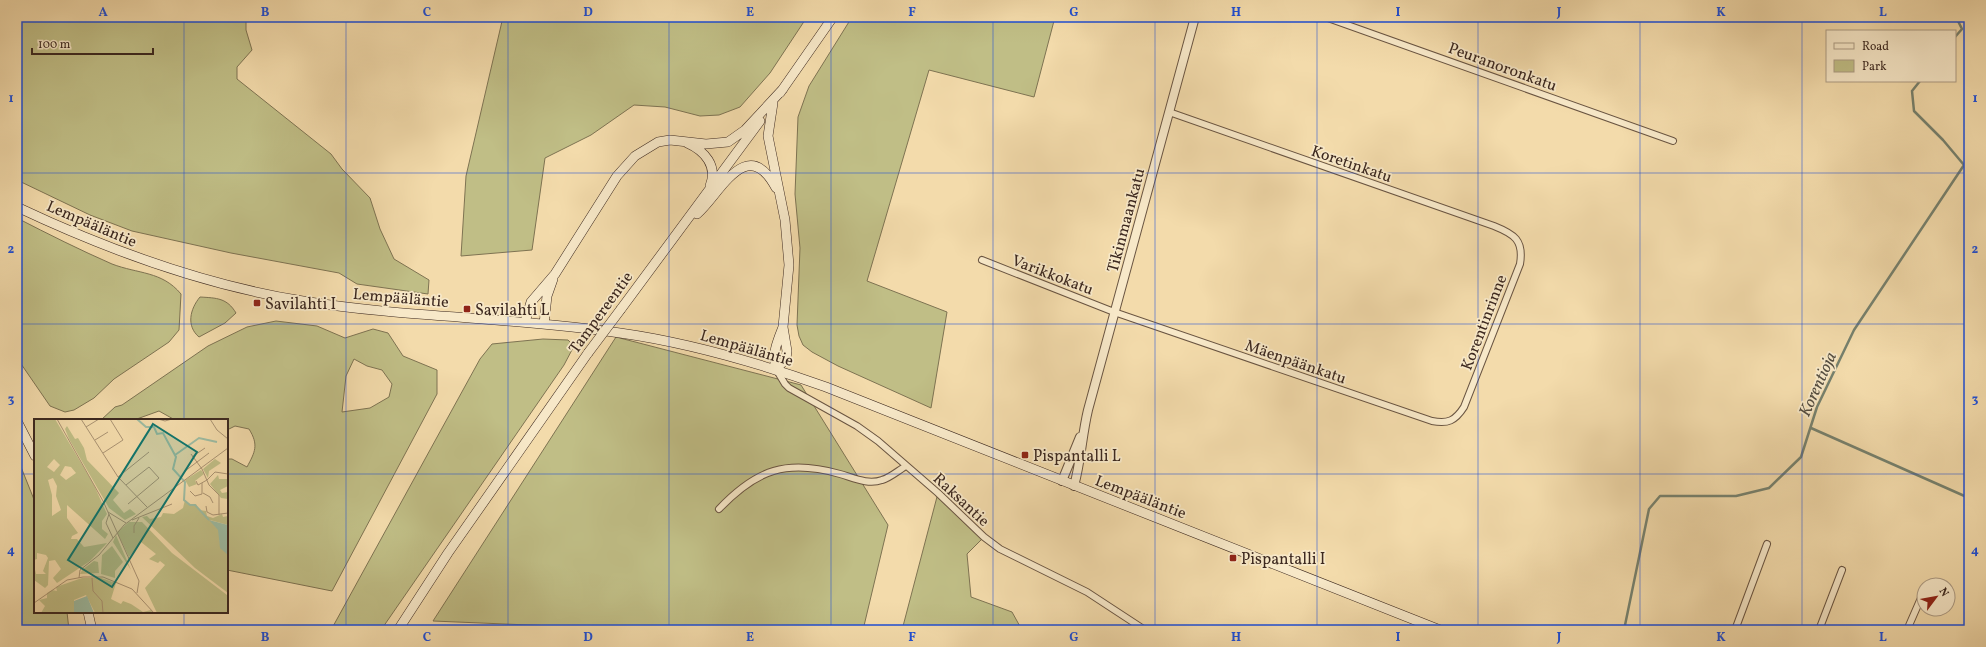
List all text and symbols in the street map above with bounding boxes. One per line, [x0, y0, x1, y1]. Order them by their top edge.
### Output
text: A [98, 4, 108, 22]
text: B [261, 4, 270, 22]
text: C [423, 4, 431, 22]
text: D [583, 4, 593, 22]
text: E [746, 4, 754, 22]
text: F [908, 4, 916, 22]
text: G [1069, 4, 1079, 22]
text: H [1231, 4, 1241, 22]
text: I [1396, 4, 1401, 22]
text: J [1556, 4, 1562, 22]
text: K [1716, 4, 1726, 22]
text: L [1879, 4, 1887, 22]
scale bar [32, 30, 153, 56]
legend [1826, 30, 1956, 82]
text: 100 m [38, 37, 71, 53]
street label: Peuranoronkatu [1445, 38, 1560, 98]
text: Road [1862, 39, 1889, 55]
text: Park [1862, 59, 1887, 75]
text: 1 [8, 90, 14, 108]
text: 1 [1972, 90, 1978, 108]
street label: Koretinkatu [1308, 141, 1395, 189]
street label: Tikinmaankatu [1102, 166, 1151, 275]
street label: Lempääläntie [43, 196, 140, 254]
text: 2 [8, 241, 15, 259]
text: 2 [1972, 241, 1979, 259]
street label: Varikkokatu [1008, 250, 1096, 301]
street label: Tampereentie [564, 268, 639, 359]
street label: Korentinrinne [1457, 272, 1513, 374]
street label: Lempääläntie [352, 284, 450, 314]
place label: Savilahti I [265, 294, 336, 316]
marker: Savilahti I [252, 298, 262, 308]
place label: Savilahti L [475, 300, 550, 322]
marker: Savilahti L [462, 304, 472, 314]
street label: Lempääläntie [697, 325, 796, 373]
street label: Mäenpäänkatu [1242, 335, 1349, 391]
water label: Korentioja [1794, 349, 1843, 421]
text: 3 [8, 391, 15, 409]
text: 3 [1972, 391, 1979, 409]
inset map [34, 419, 228, 613]
place label: Pispantalli L [1033, 446, 1121, 468]
marker: Pispantalli L [1020, 450, 1030, 460]
street label: Raksantie [928, 469, 994, 532]
street label: Lempääläntie [1091, 470, 1189, 525]
text: 4 [7, 542, 15, 560]
text: 4 [1971, 542, 1979, 560]
place label: Pispantalli I [1241, 549, 1325, 571]
marker: Pispantalli I [1228, 553, 1238, 563]
north arrow [1916, 577, 1956, 617]
text: N [1935, 585, 1952, 600]
text: A [98, 629, 108, 647]
text: B [261, 629, 270, 647]
text: C [423, 629, 431, 647]
text: D [583, 629, 593, 647]
text: E [746, 629, 754, 647]
text: F [908, 629, 916, 647]
text: G [1069, 629, 1079, 647]
text: H [1231, 629, 1241, 647]
text: I [1396, 629, 1401, 647]
text: J [1556, 629, 1562, 647]
text: K [1716, 629, 1726, 647]
text: L [1879, 629, 1887, 647]

